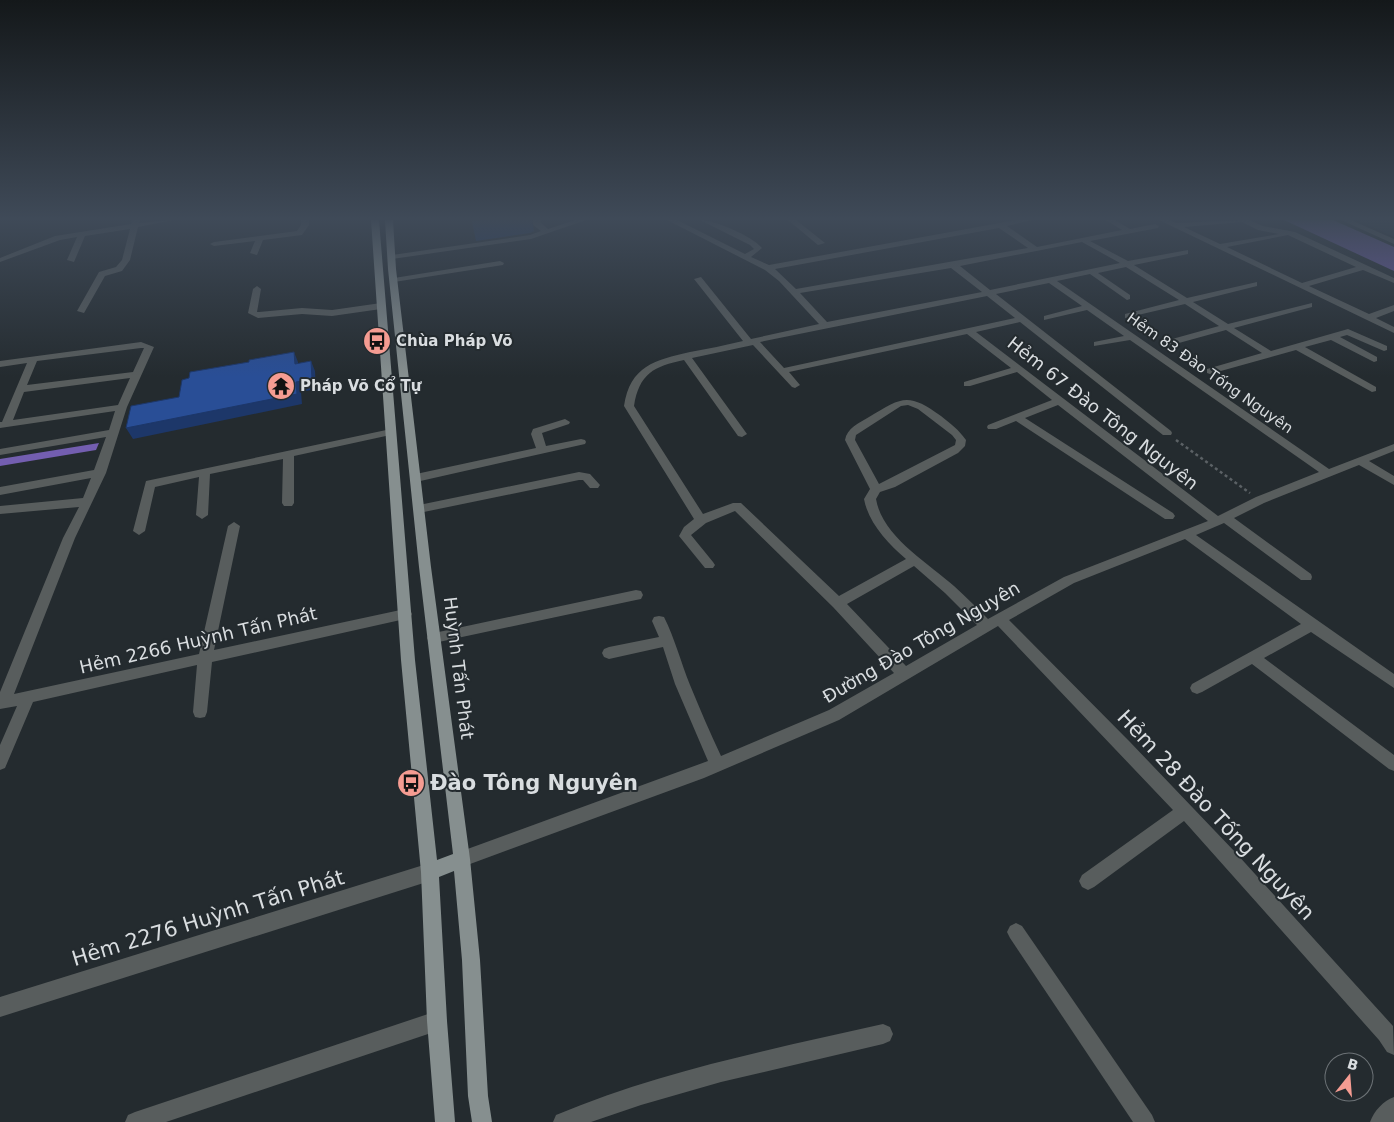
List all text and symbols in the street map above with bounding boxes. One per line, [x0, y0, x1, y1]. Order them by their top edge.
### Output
street label: Hẻm 83 Đào Tống Nguyên [1124, 309, 1296, 437]
bus stop icon: Chùa Pháp Võ [362, 326, 392, 356]
place label: Chùa Pháp Võ [396, 332, 513, 350]
street label: Hẻm 67 Đào Tông Nguyên [1004, 332, 1202, 494]
temple icon: Pháp Võ Cổ Tự [266, 371, 296, 401]
place label: Pháp Võ Cổ Tự [300, 376, 422, 395]
street label: Đường Đào Tông Nguyên [819, 577, 1023, 707]
street label: Huỳnh Tấn Phát [440, 595, 478, 741]
street label: Hẻm 2266 Huỳnh Tấn Phát [77, 602, 319, 678]
street label: Hẻm 28 Đào Tống Nguyên [1112, 705, 1320, 925]
bus stop icon: Đào Tông Nguyên [396, 768, 426, 798]
place label: Đào Tông Nguyên [430, 771, 638, 795]
street label: Hẻm 2276 Huỳnh Tấn Phát [69, 865, 347, 971]
north arrow [1324, 1052, 1374, 1102]
text: B [1345, 1055, 1360, 1074]

